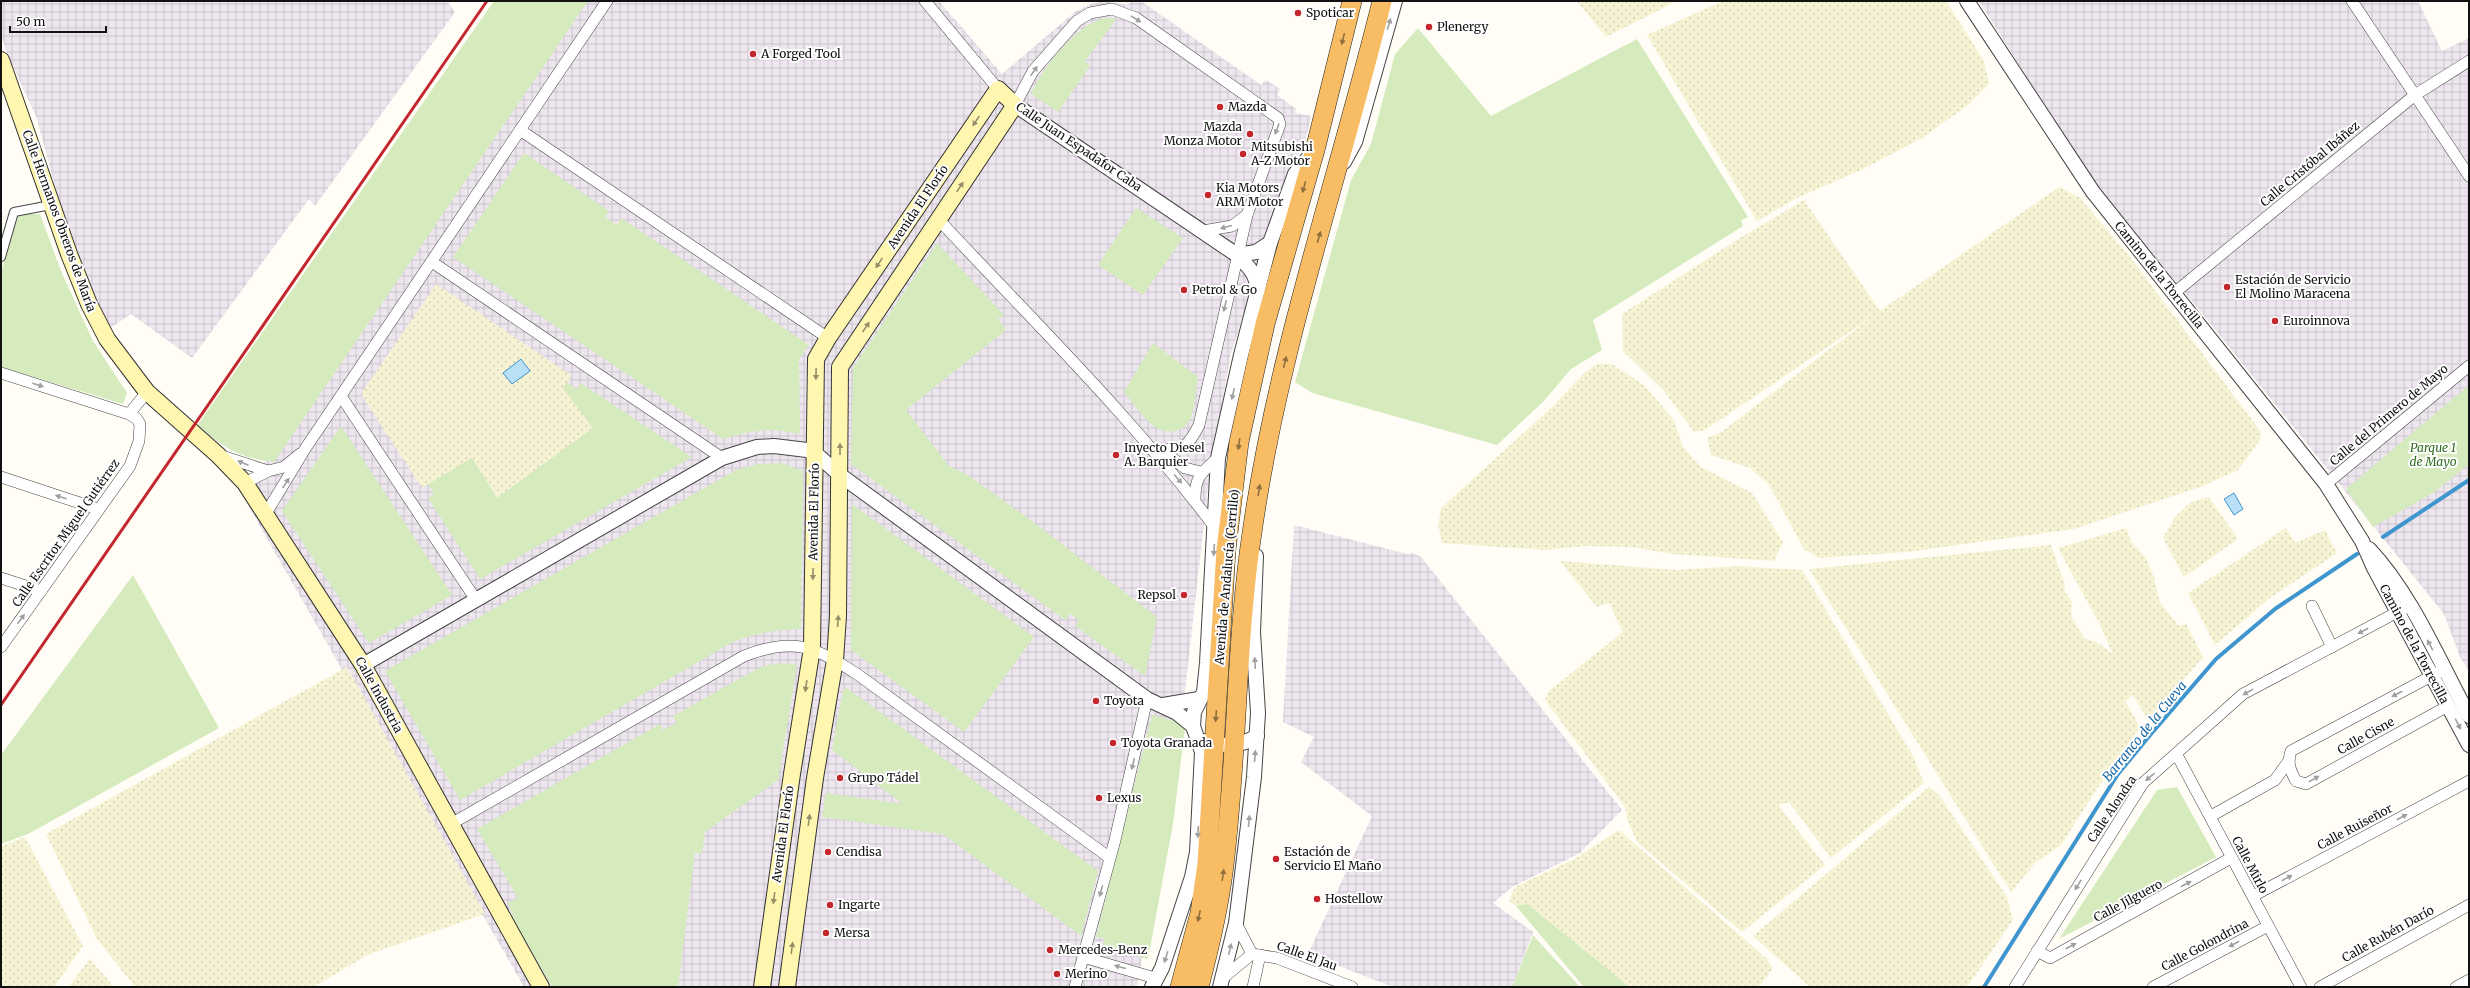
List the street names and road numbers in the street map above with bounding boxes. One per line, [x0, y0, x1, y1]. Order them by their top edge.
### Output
street label: Calle Juan Espadafor Caba [1013, 99, 1146, 195]
street label: Calle Cristóbal Ibáñez [2257, 117, 2363, 209]
street label: Calle Hermanos Obreros de María [19, 128, 100, 314]
street label: Avenida El Florío [884, 162, 951, 252]
street label: Camino de la Torrecilla [2112, 218, 2207, 332]
street label: Calle del Primero de Mayo [2327, 361, 2451, 468]
street label: Calle Escritor Miguel Gutiérrez [9, 456, 123, 610]
street label: Avenida El Florío [805, 463, 822, 562]
street label: Avenida de Andalucía (Cerrillo) [1211, 488, 1242, 666]
street label: Camino de la Torrecilla [2377, 582, 2453, 707]
street label: Calle Industria [352, 654, 407, 736]
street label: Calle Cisne [2335, 714, 2397, 757]
street label: Calle Alondra [2084, 772, 2140, 845]
street label: Avenida El Florío [768, 785, 797, 884]
street label: Calle Ruiseñor [2315, 800, 2395, 853]
street label: Calle Mirlo [2229, 834, 2272, 896]
street label: Calle Jilguero [2091, 876, 2165, 925]
street label: Calle Rubén Darío [2339, 902, 2436, 965]
street label: Calle Golondrina [2159, 915, 2251, 974]
street label: Calle El Jau [1275, 938, 1340, 974]

